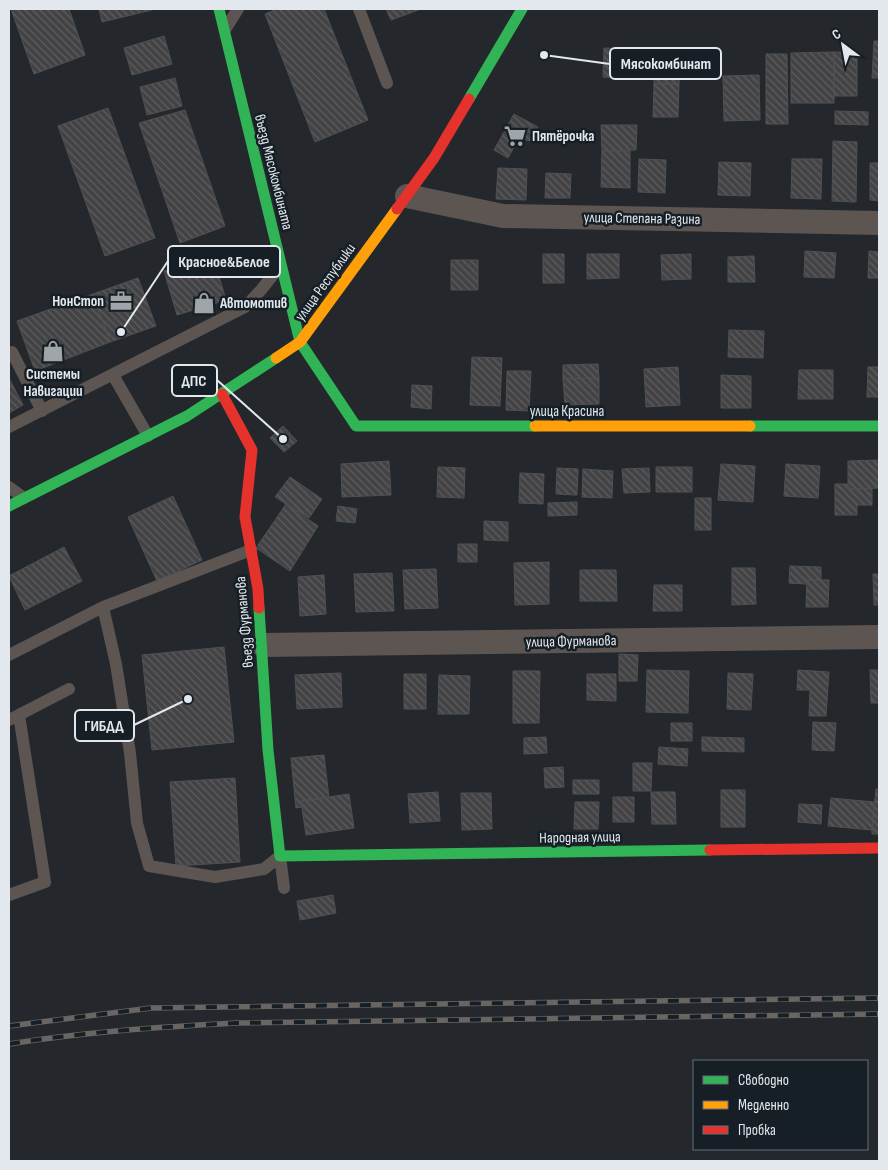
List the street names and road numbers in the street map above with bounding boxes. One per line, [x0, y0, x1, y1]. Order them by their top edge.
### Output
street label: въезд Мясокомбината [250, 112, 297, 232]
street label: улица Степана Разина [583, 208, 701, 229]
street label: улица Республики [291, 240, 360, 325]
street label: улица Красина [530, 402, 605, 421]
street label: въезд Фурманова [231, 575, 258, 668]
street label: улица Фурманова [525, 631, 617, 652]
street label: Народная улица [539, 827, 621, 848]

